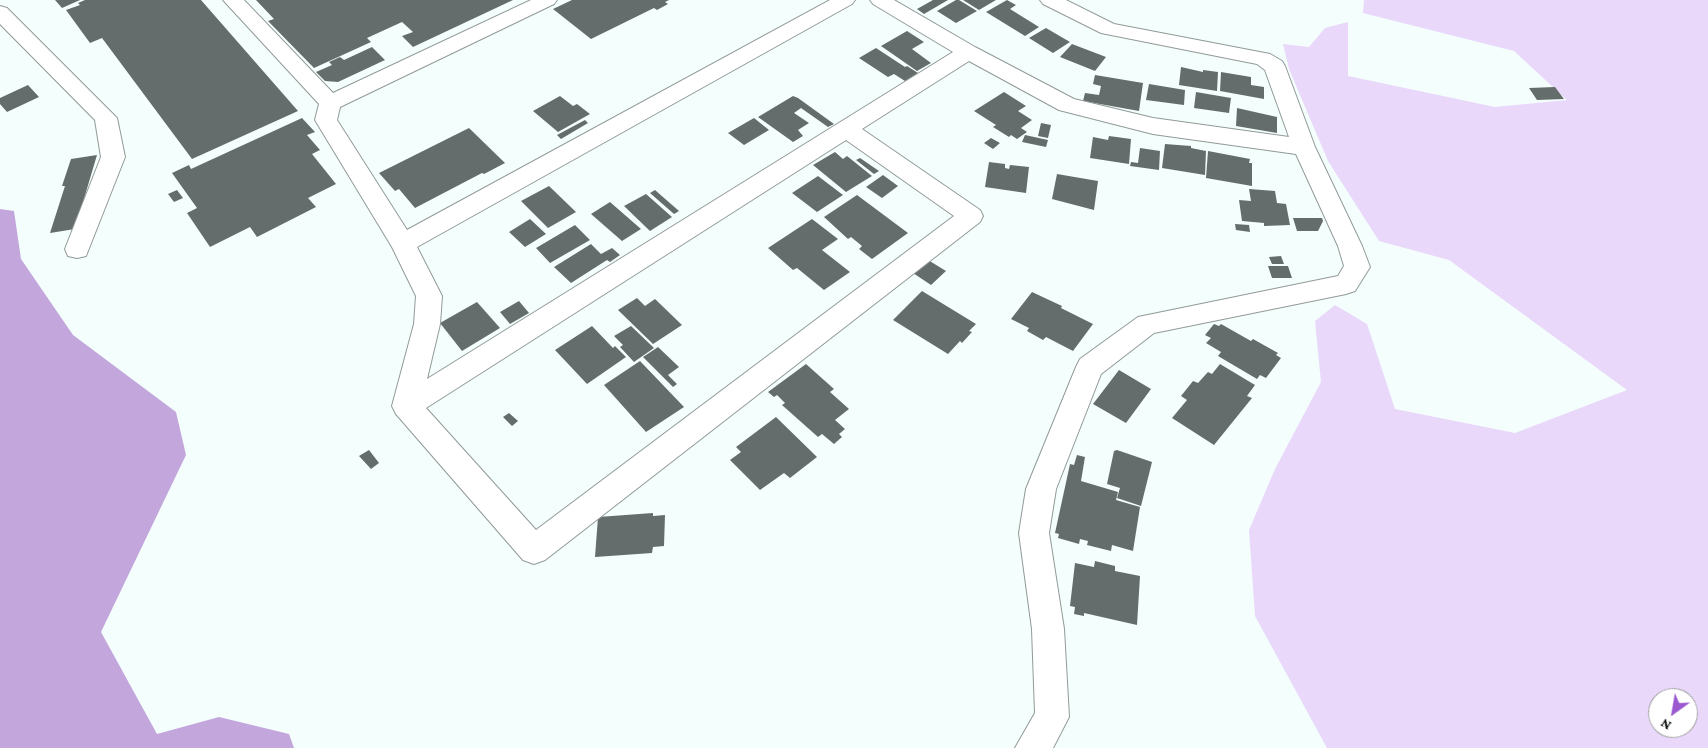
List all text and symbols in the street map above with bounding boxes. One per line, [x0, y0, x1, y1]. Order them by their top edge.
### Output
north arrow [1648, 688, 1698, 738]
text: N [1657, 716, 1674, 734]

